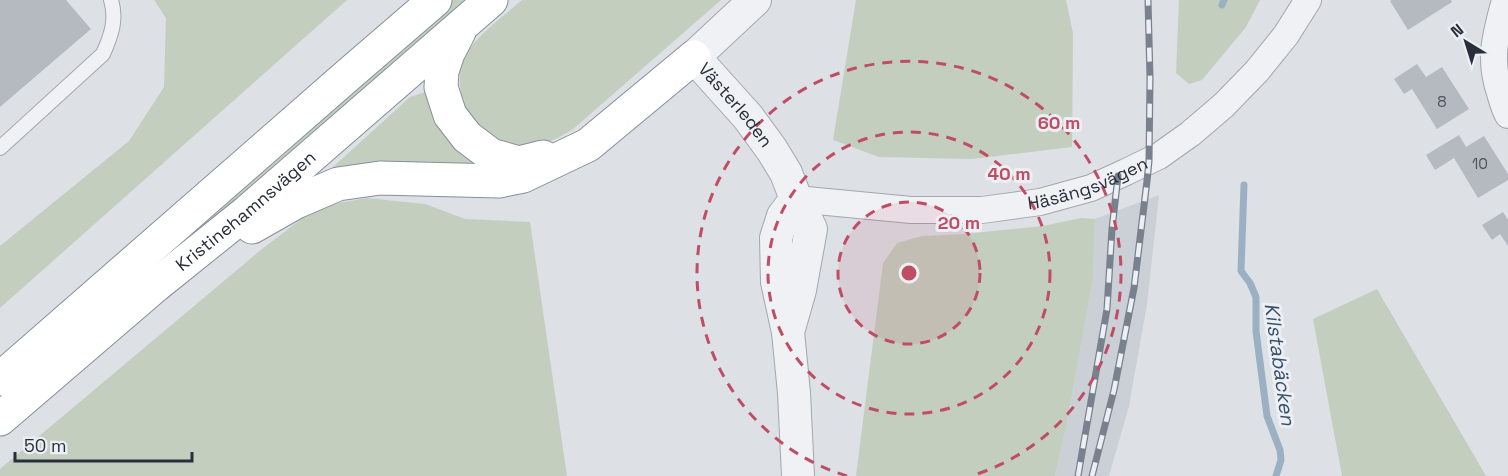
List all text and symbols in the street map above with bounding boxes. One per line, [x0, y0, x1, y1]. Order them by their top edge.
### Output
north arrow [1436, 12, 1496, 72]
text: N [1446, 19, 1468, 42]
street label: Västerleden [694, 58, 778, 152]
house number: 8 [1437, 92, 1447, 111]
text: 60 m [1038, 111, 1080, 134]
street label: Kristinehamnsvägen [171, 145, 320, 276]
street label: Häsängsvägen [1026, 151, 1151, 215]
house number: 10 [1472, 154, 1488, 173]
text: 40 m [987, 162, 1031, 185]
text: 20 m [938, 211, 980, 234]
centre of rings [899, 263, 919, 283]
water label: Kilstabäcken [1259, 301, 1302, 428]
scale bar [15, 425, 192, 463]
text: 50 m [24, 434, 66, 457]

